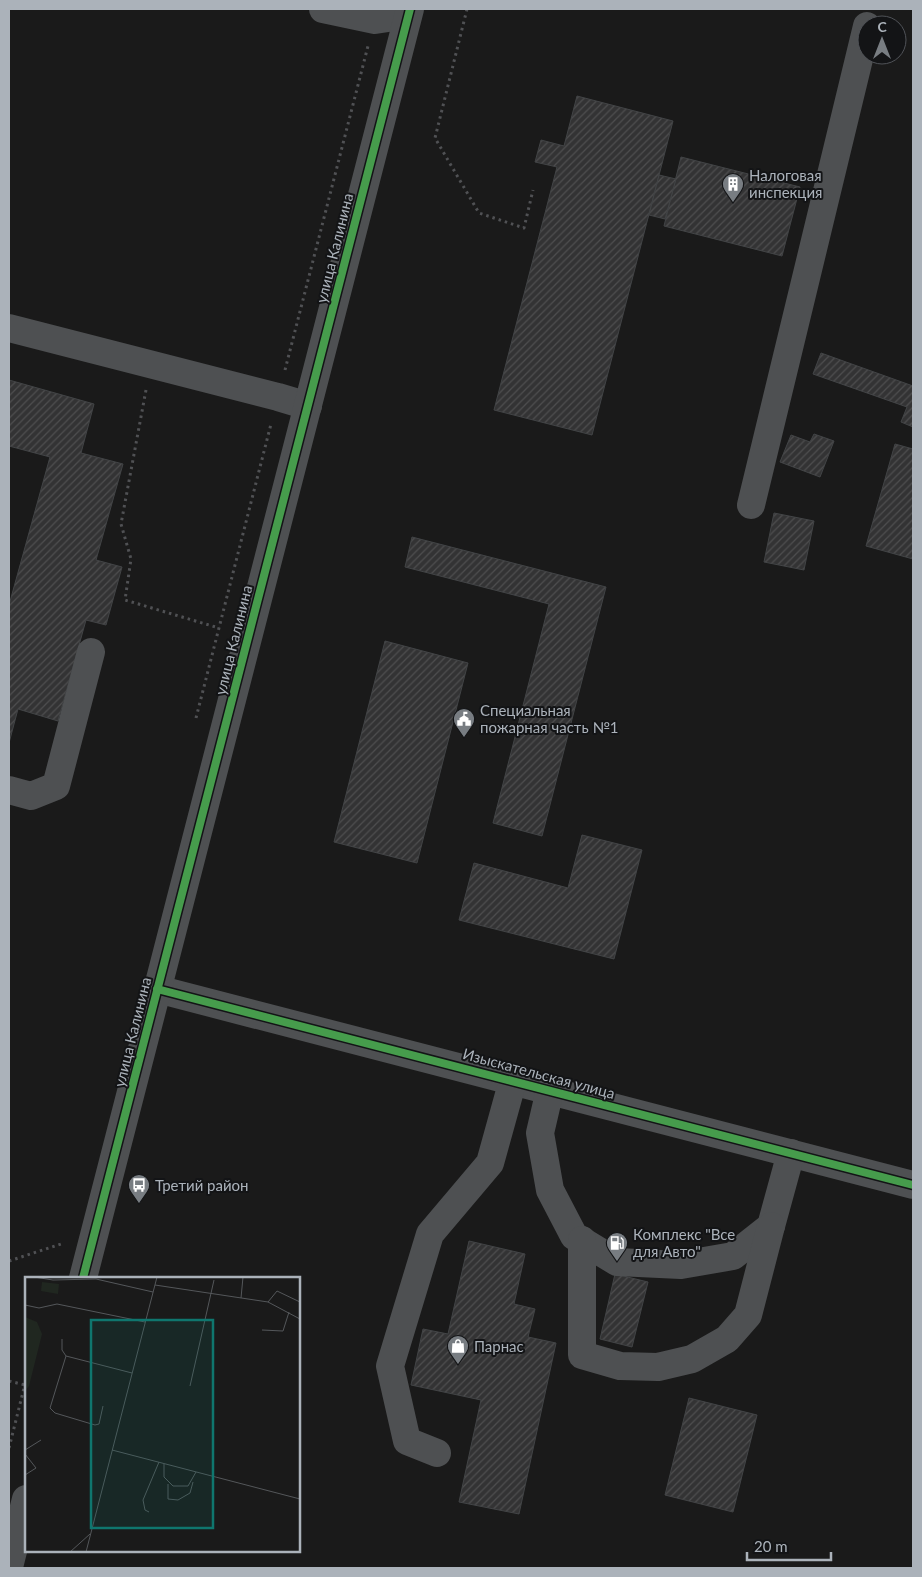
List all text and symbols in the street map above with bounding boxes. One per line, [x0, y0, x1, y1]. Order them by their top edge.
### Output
north arrow [857, 15, 907, 65]
text: С [877, 18, 887, 35]
place label: Налоговая инспекция [749, 166, 822, 201]
building icon: Налоговая инспекция [721, 172, 745, 203]
street label: улица Калинина [312, 191, 356, 305]
street label: улица Калинина [211, 583, 255, 697]
place label: Специальная пожарная часть №1 [480, 701, 618, 736]
public building icon: Специальная пожарная часть №1 [452, 707, 476, 738]
street label: улица Калинина [110, 975, 154, 1089]
street label: Изыскательская улица [461, 1044, 617, 1102]
bus stop icon: Третий район [127, 1173, 151, 1204]
place label: Третий район [155, 1176, 249, 1194]
place label: Комплекс "Все для Авто" [633, 1225, 735, 1260]
fuel station icon: Комплекс "Все для Авто" [605, 1231, 629, 1262]
inset map [25, 1277, 300, 1552]
shop icon: Парнас [446, 1334, 470, 1365]
place label: Парнас [474, 1337, 524, 1355]
scale bar [747, 1530, 831, 1562]
text: 20 m [754, 1537, 788, 1555]

